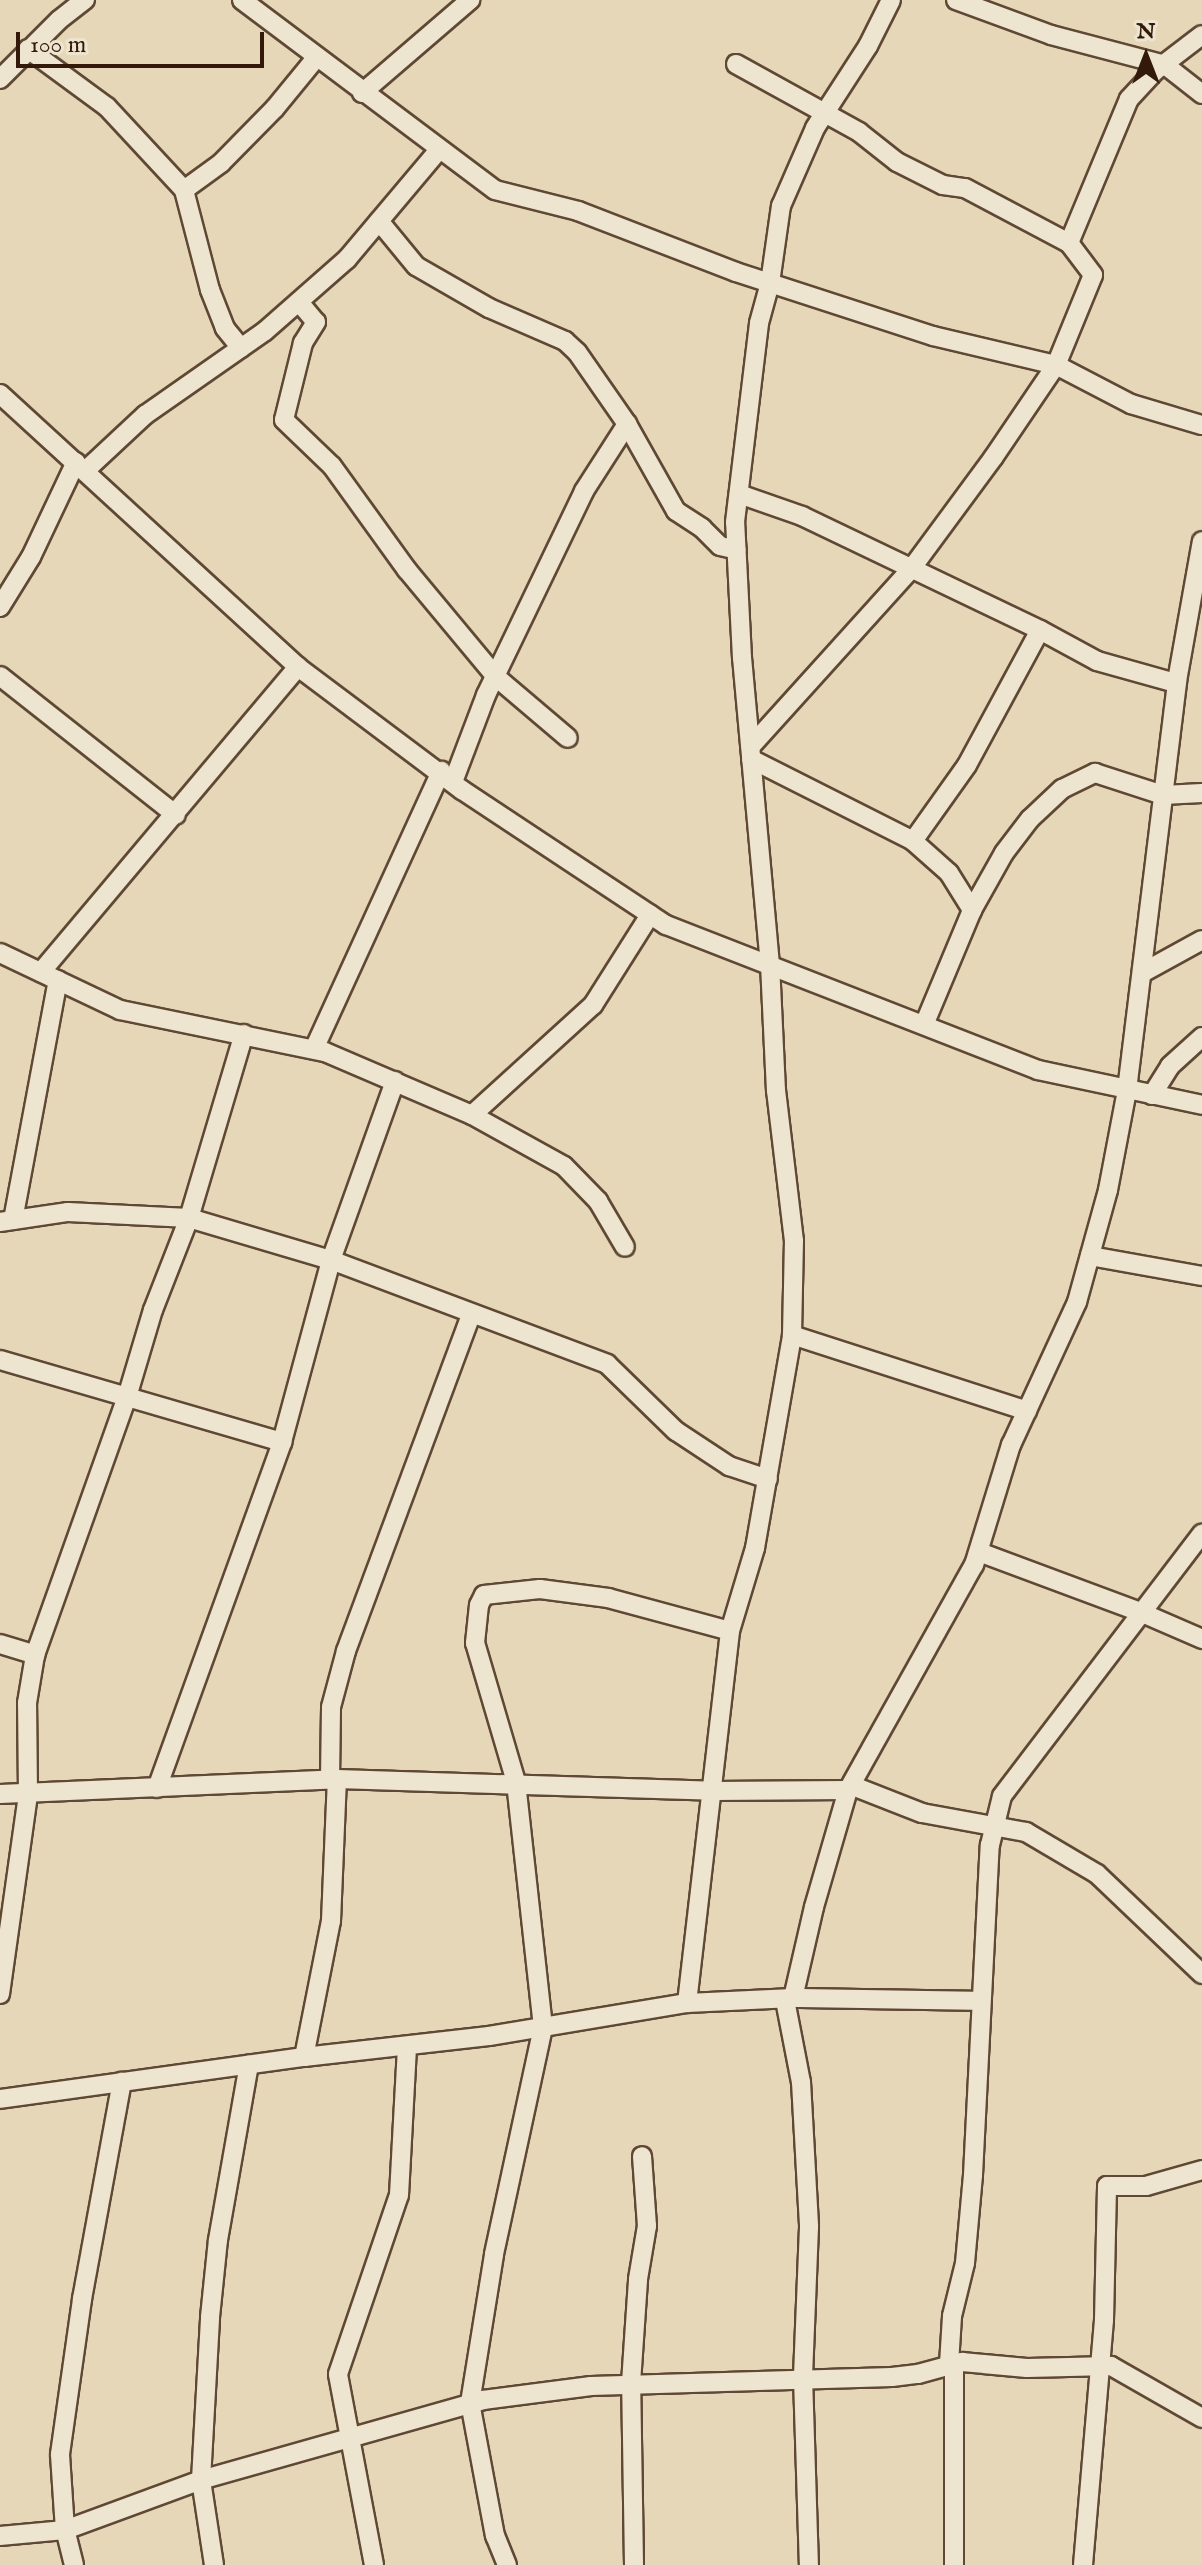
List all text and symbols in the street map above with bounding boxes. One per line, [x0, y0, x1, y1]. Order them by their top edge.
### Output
scale bar [20, 16, 268, 66]
north arrow [1106, 16, 1186, 96]
text: N [1136, 18, 1156, 46]
text: 100 m [30, 30, 86, 61]

